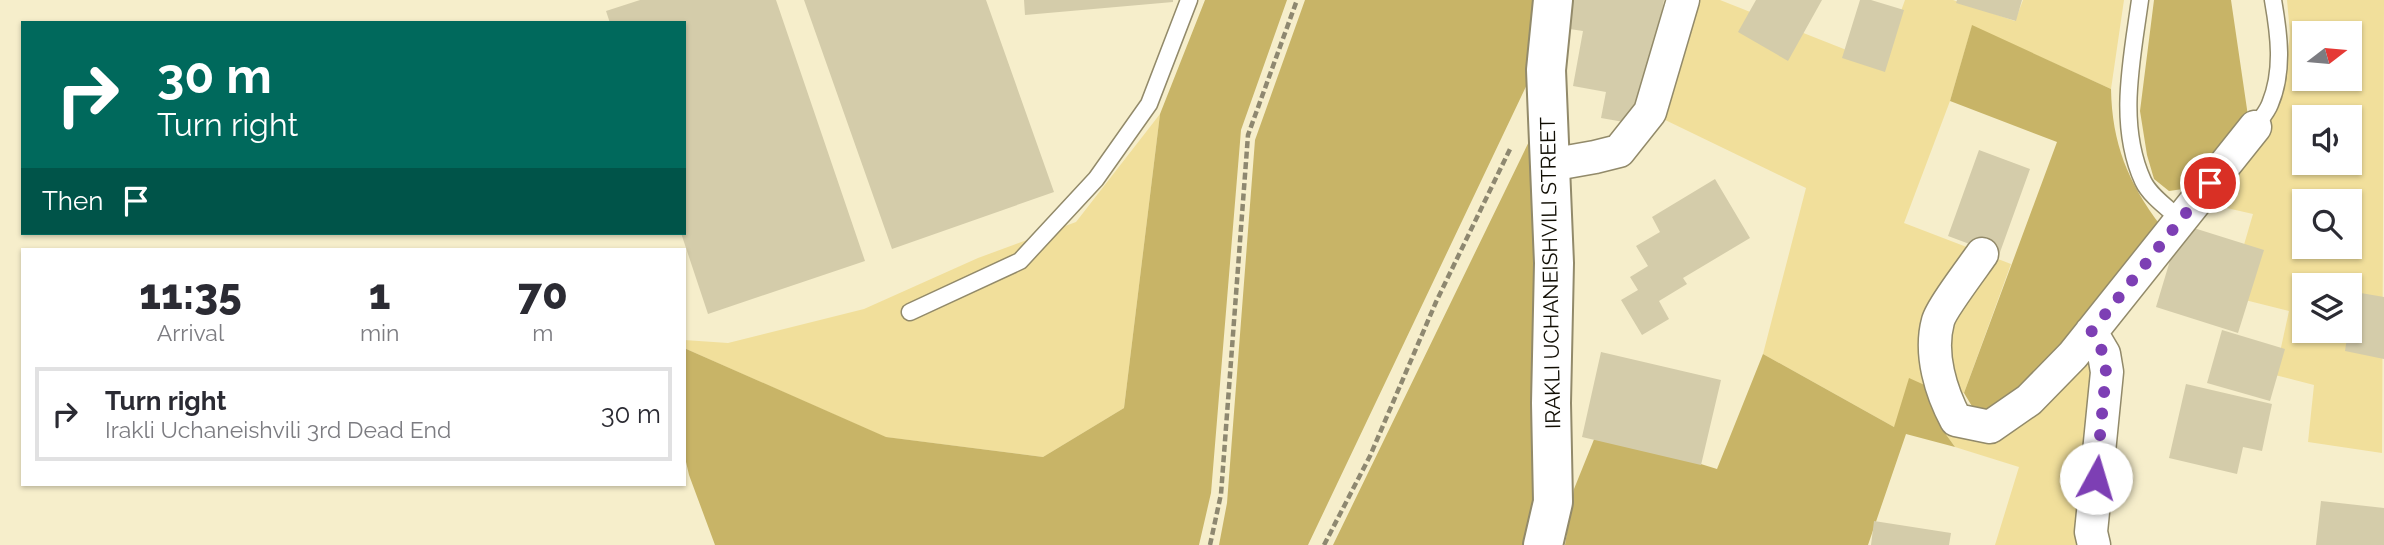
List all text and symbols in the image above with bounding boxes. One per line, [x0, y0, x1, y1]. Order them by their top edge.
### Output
north arrow [2292, 21, 2362, 91]
map controls [2292, 21, 2362, 343]
text: 30 m [157, 47, 272, 104]
icon: right [42, 49, 133, 140]
button: sound [2292, 105, 2362, 175]
text: Turn right [157, 106, 298, 143]
street label: IRAKLI UCHANEISHVILI STREET [1535, 117, 1565, 429]
pin [2180, 153, 2240, 213]
icon: arrive [2191, 164, 2229, 202]
icon: arrive [117, 182, 155, 220]
text: Then [42, 186, 103, 216]
button: search [2292, 189, 2362, 259]
text: 11:35 [139, 270, 242, 319]
text: 1 [369, 270, 391, 319]
text: 70 [518, 270, 568, 319]
button: layers [2292, 273, 2362, 343]
text: Arrival [157, 319, 224, 346]
text: min [360, 319, 399, 346]
text: m [532, 319, 553, 346]
text: Turn right [105, 386, 226, 416]
icon: right [46, 395, 84, 433]
text: 30 m [601, 399, 661, 429]
text: Irakli Uchaneishvili 3rd Dead End [105, 416, 451, 443]
position arrow [2059, 441, 2133, 515]

